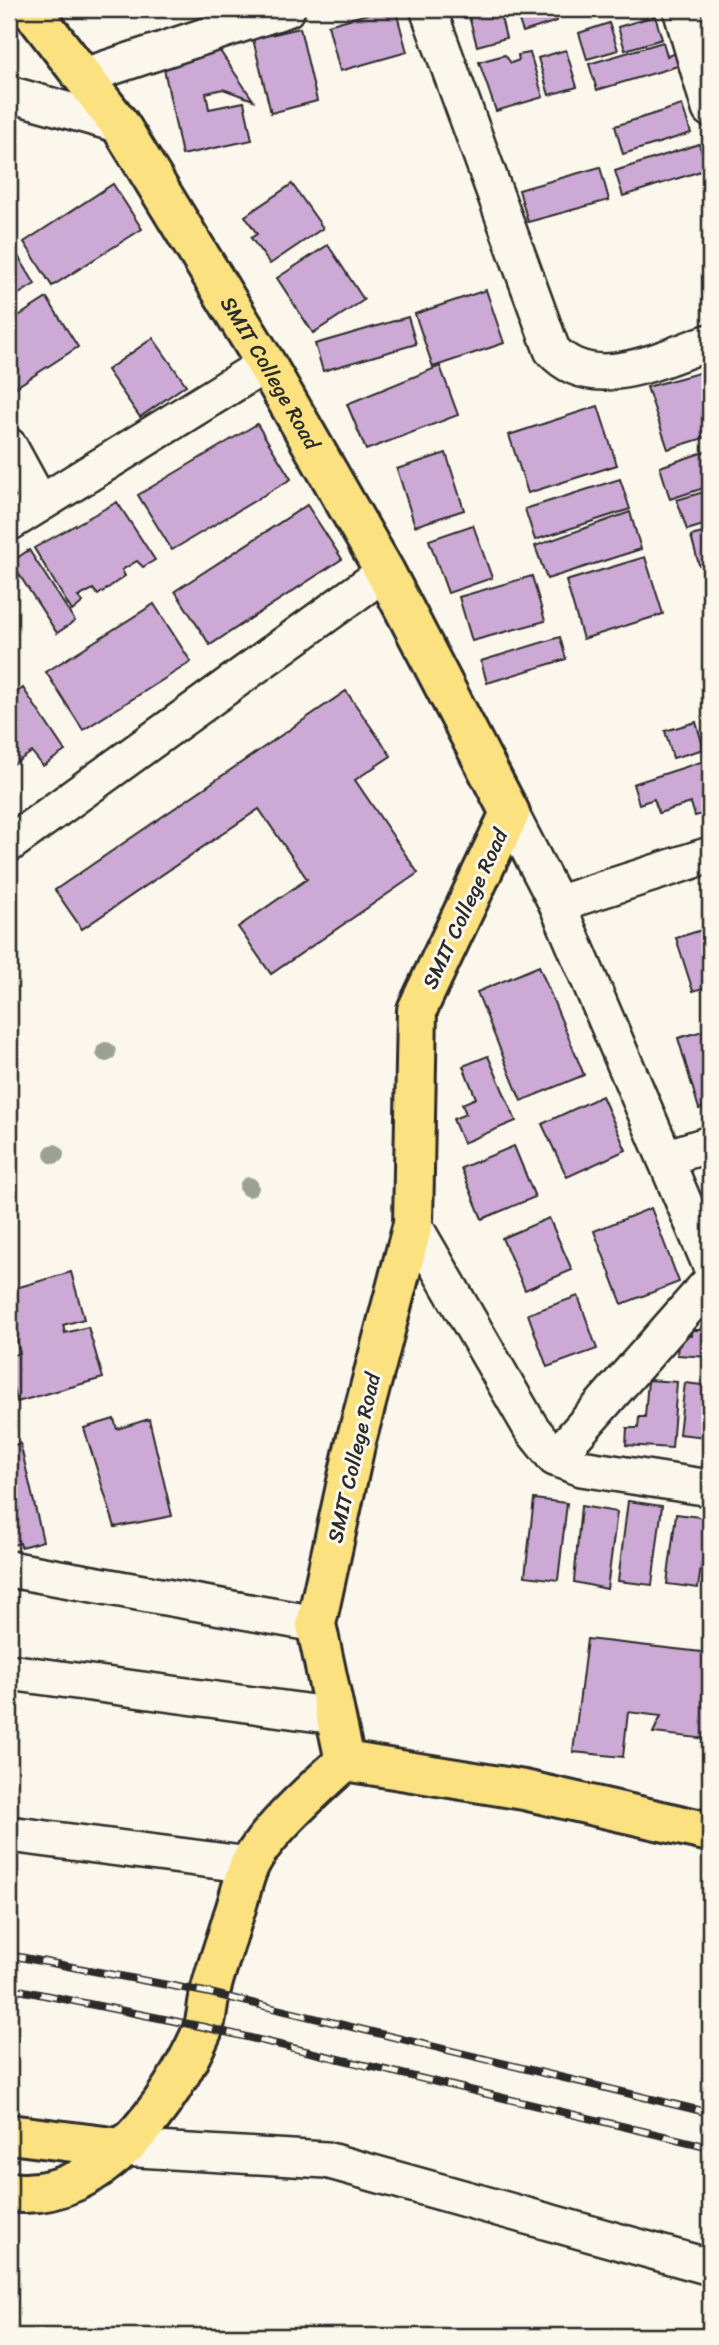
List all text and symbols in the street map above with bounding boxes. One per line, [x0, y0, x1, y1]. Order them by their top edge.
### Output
street label: SMIT College Road [210, 288, 331, 459]
street label: SMIT College Road [411, 821, 520, 995]
street label: SMIT College Road [316, 1368, 392, 1547]

